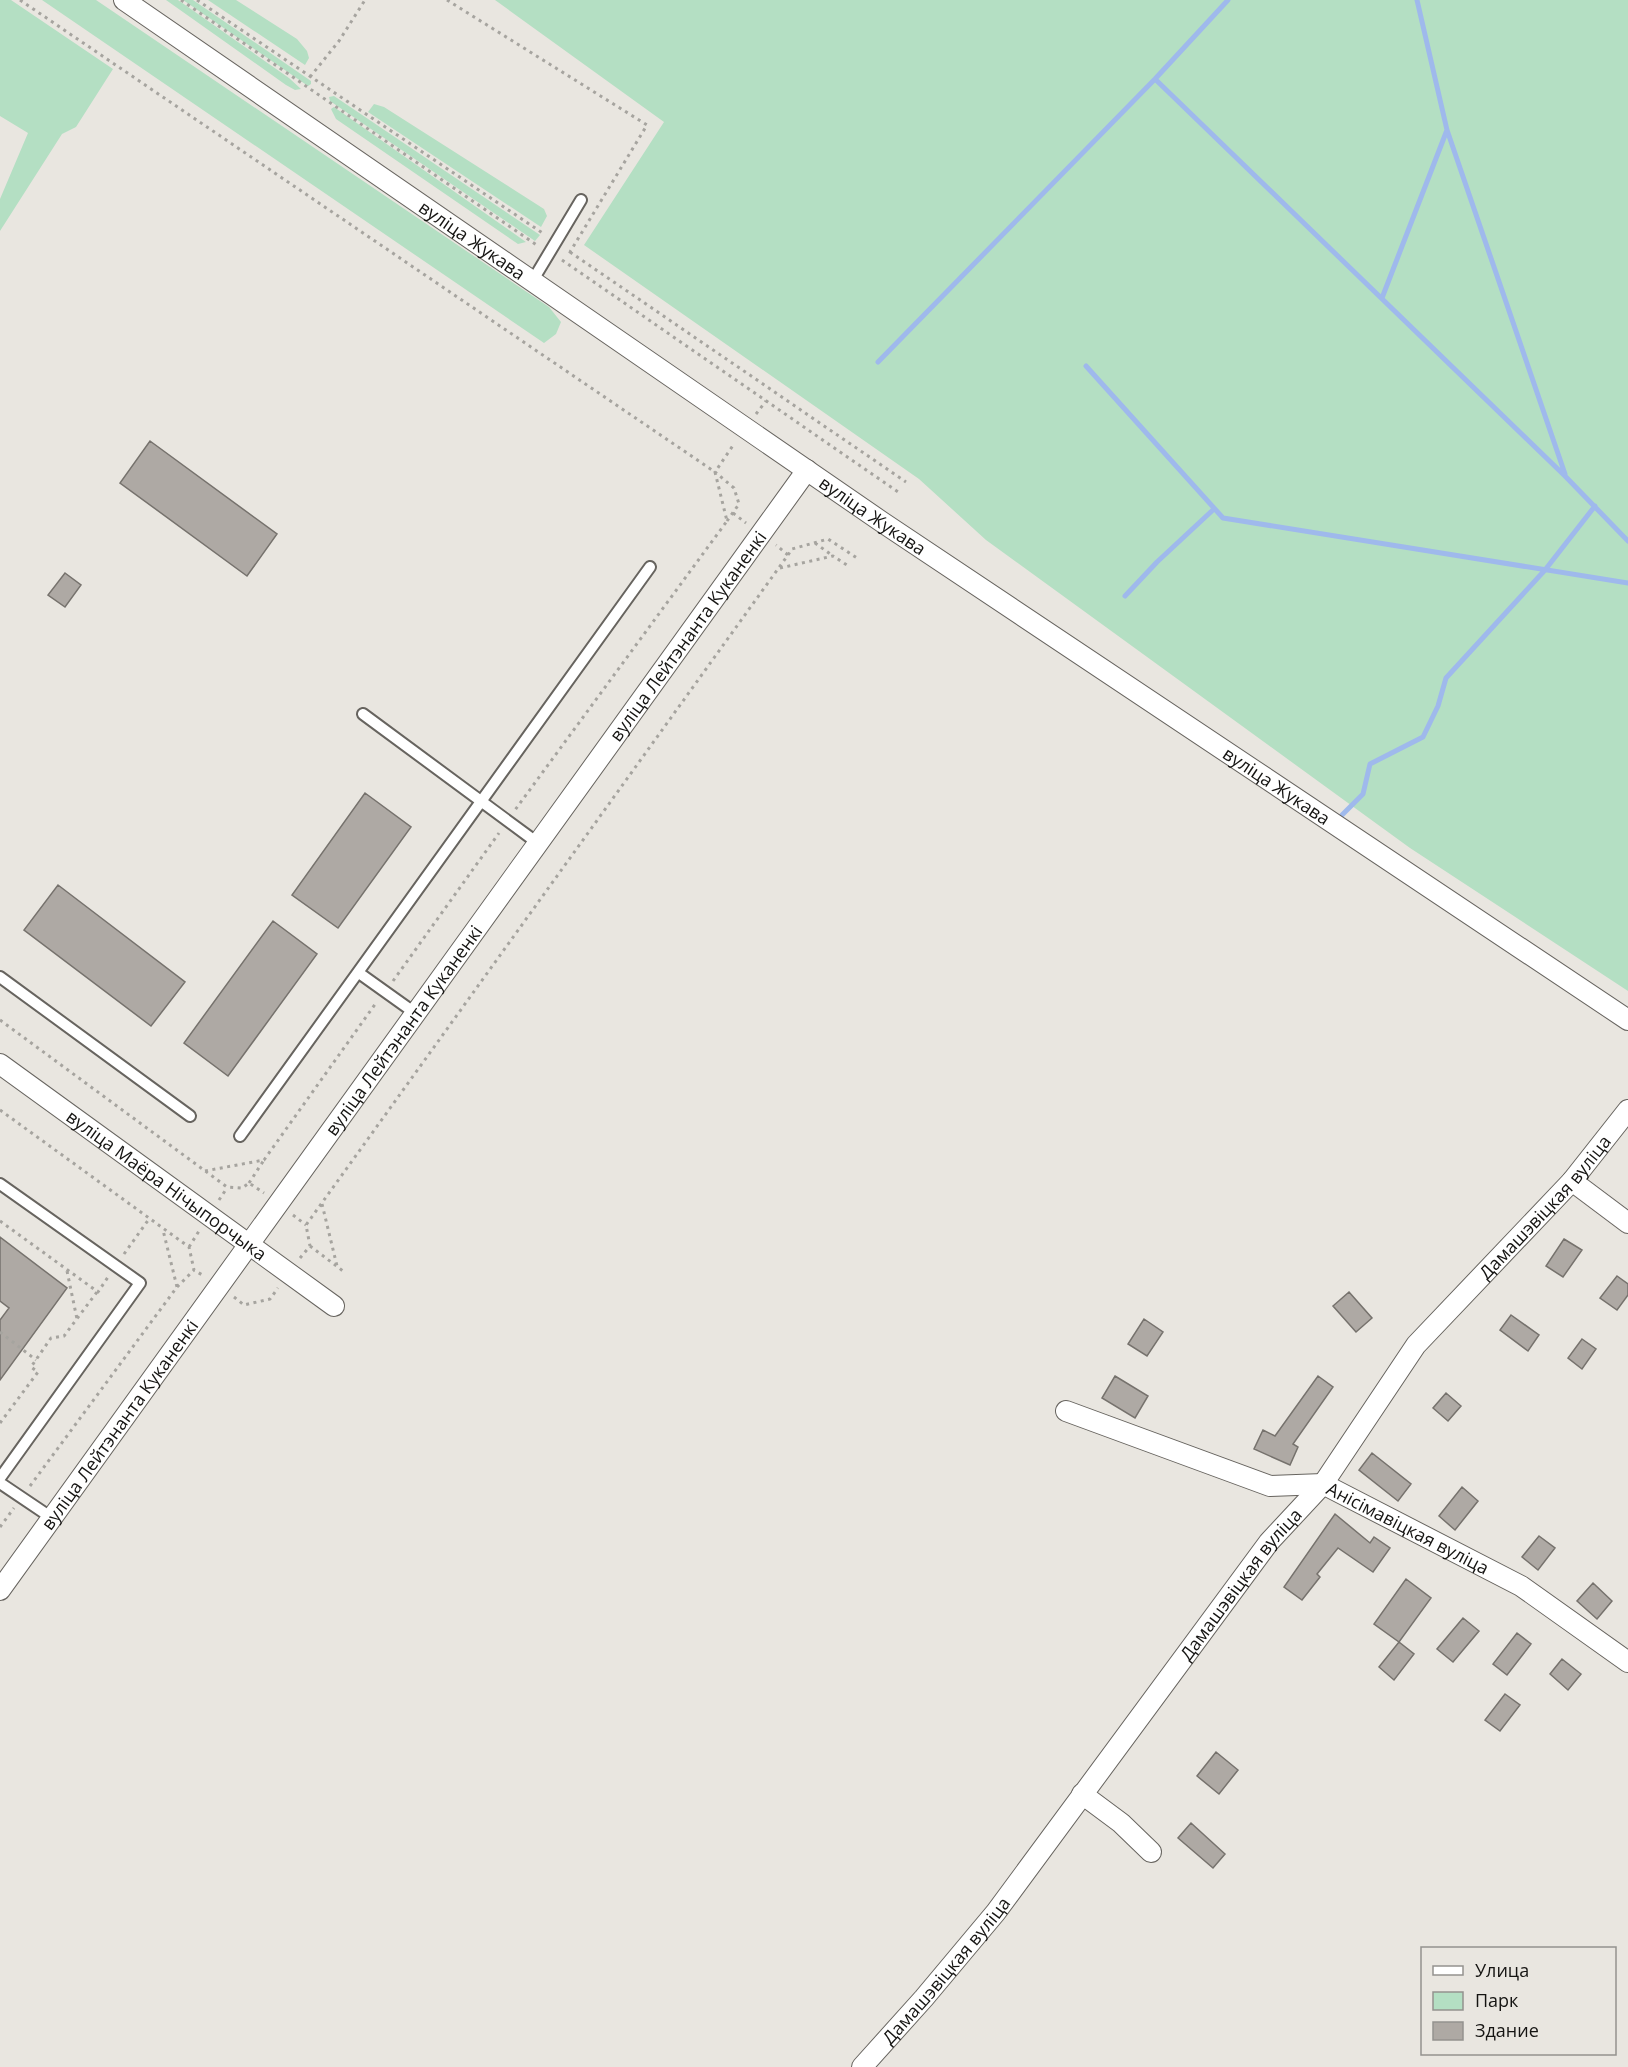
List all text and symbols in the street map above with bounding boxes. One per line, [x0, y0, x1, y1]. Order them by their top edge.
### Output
street label: вуліца Жукава [414, 195, 530, 285]
street label: вуліца Жукава [815, 470, 931, 560]
street label: вуліца Лейтэнанта Куканенкі [604, 526, 771, 746]
street label: вуліца Жукава [1219, 741, 1335, 830]
street label: вуліца Лейтэнанта Куканенкі [319, 920, 487, 1140]
street label: вуліца Маёра Нічыпорчыка [62, 1104, 272, 1266]
street label: Дамашэвіцкая вуліца [1473, 1130, 1616, 1284]
street label: вуліца Лейтэнанта Куканенкі [35, 1314, 203, 1534]
street label: Анісімавіцкая вуліца [1323, 1476, 1493, 1580]
street label: Дамашэвіцкая вуліца [1174, 1503, 1307, 1665]
street label: Дамашэвіцкая вуліца [876, 1892, 1015, 2049]
legend [1421, 1947, 1616, 2055]
text: Улица [1475, 1958, 1529, 1982]
text: Парк [1475, 1988, 1519, 2012]
text: Здание [1475, 2018, 1539, 2042]

